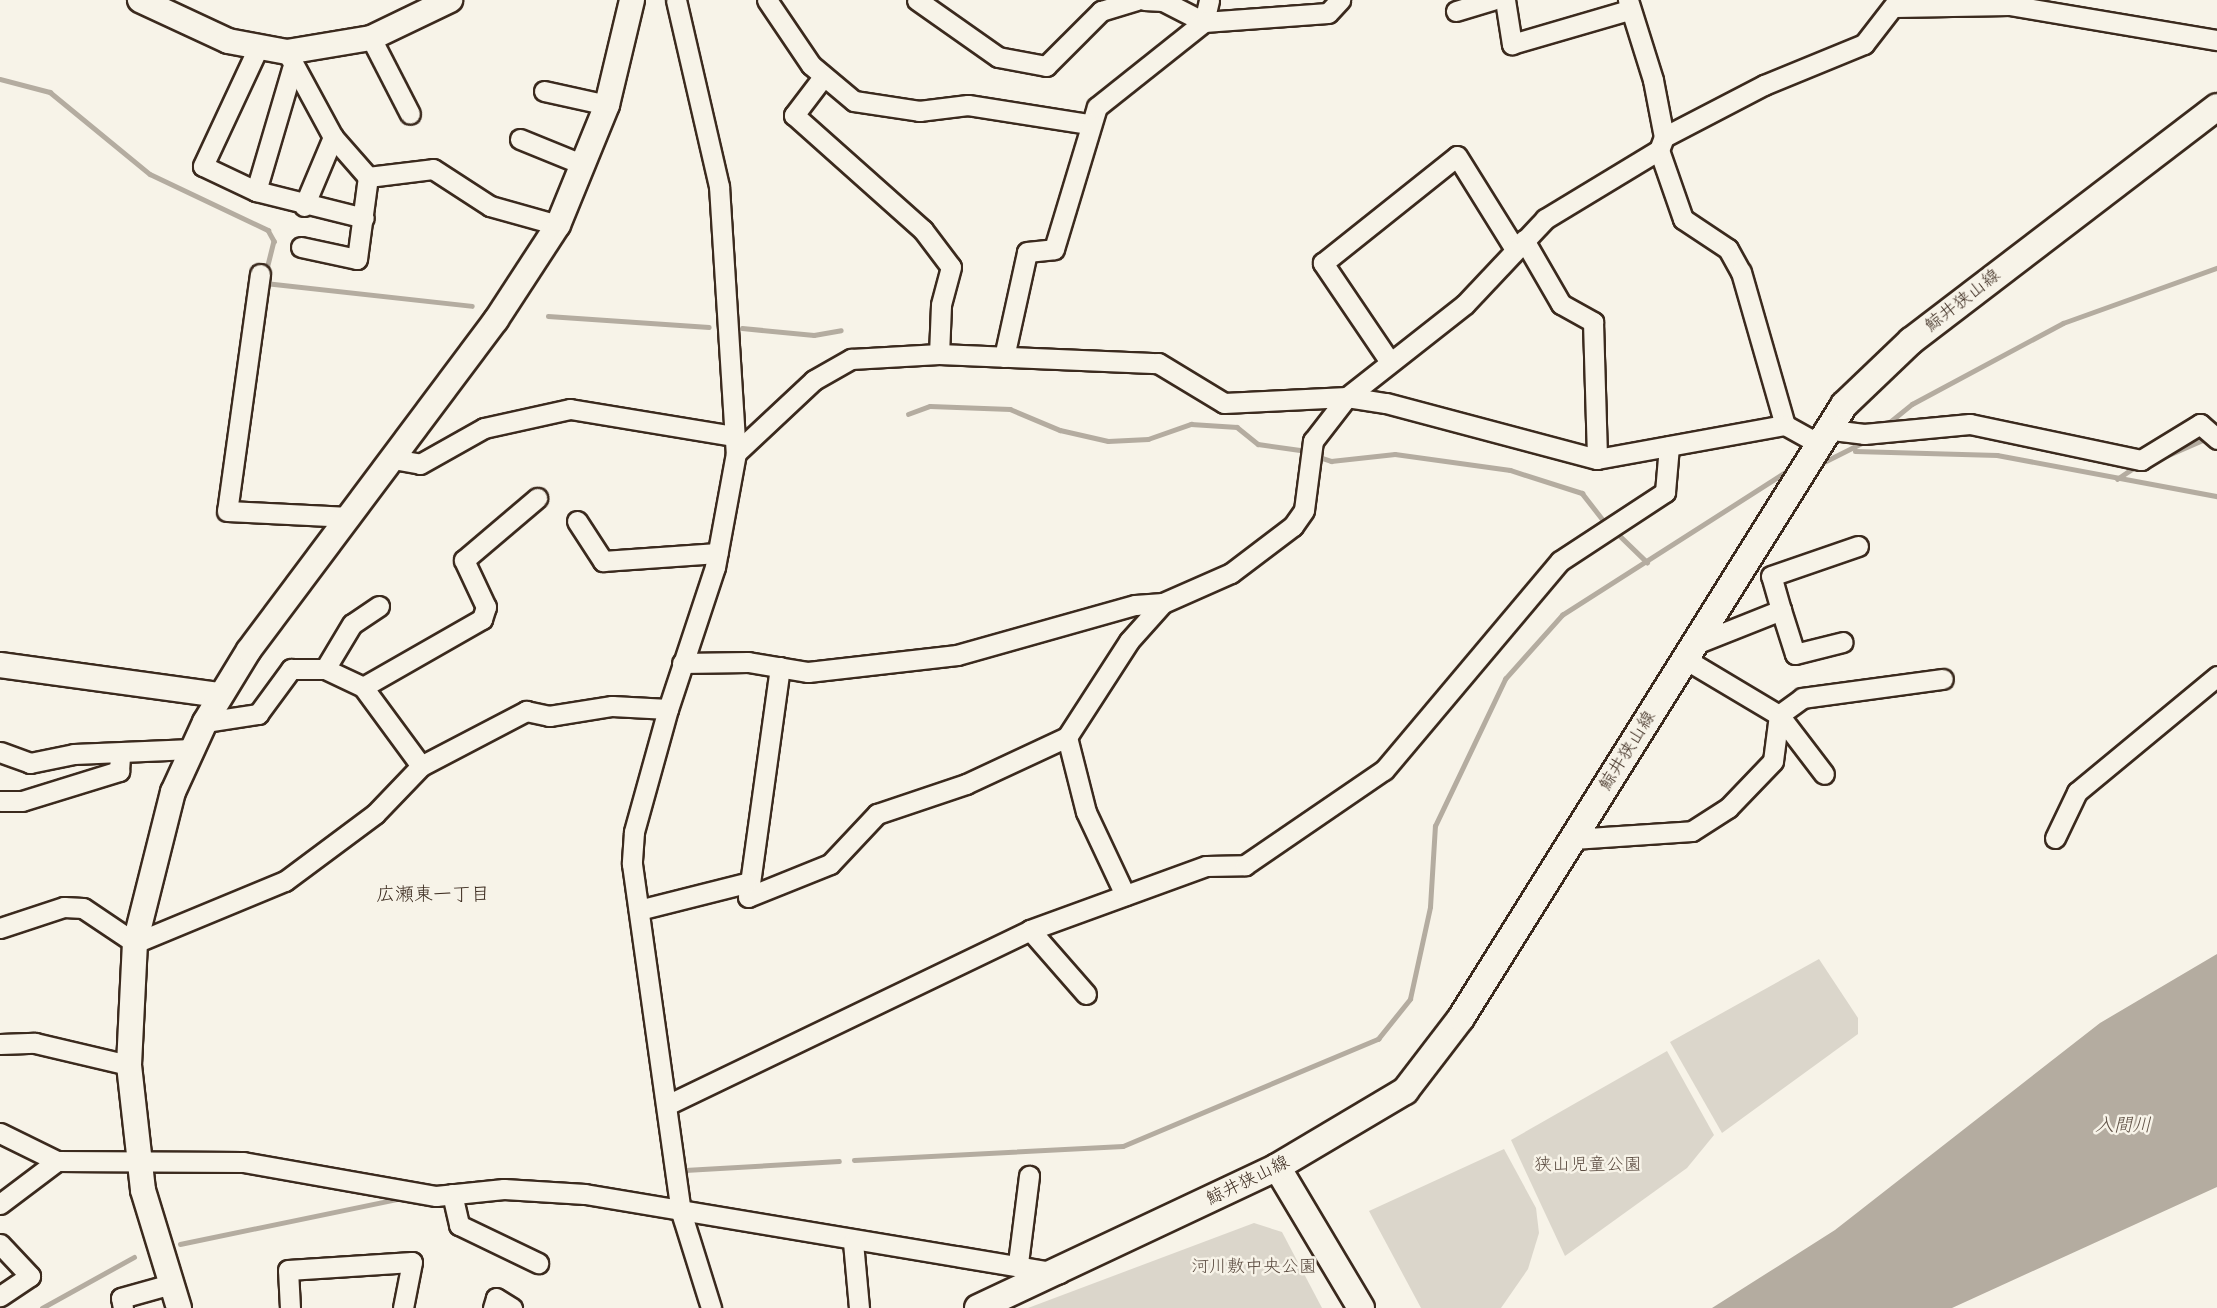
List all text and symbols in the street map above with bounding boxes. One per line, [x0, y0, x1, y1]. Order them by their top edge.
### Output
street label: 鯨井狭山線 [1921, 265, 2005, 337]
street label: 鯨井狭山線 [1595, 707, 1661, 795]
district label: 広瀬東一丁目 [376, 884, 490, 906]
water label: 入間川 [2095, 1115, 2151, 1137]
street label: 鯨井狭山線 [1203, 1152, 1293, 1210]
park label: 狭山児童公園 [1534, 1154, 1642, 1176]
park label: 河川敷中央公園 [1191, 1256, 1317, 1278]

